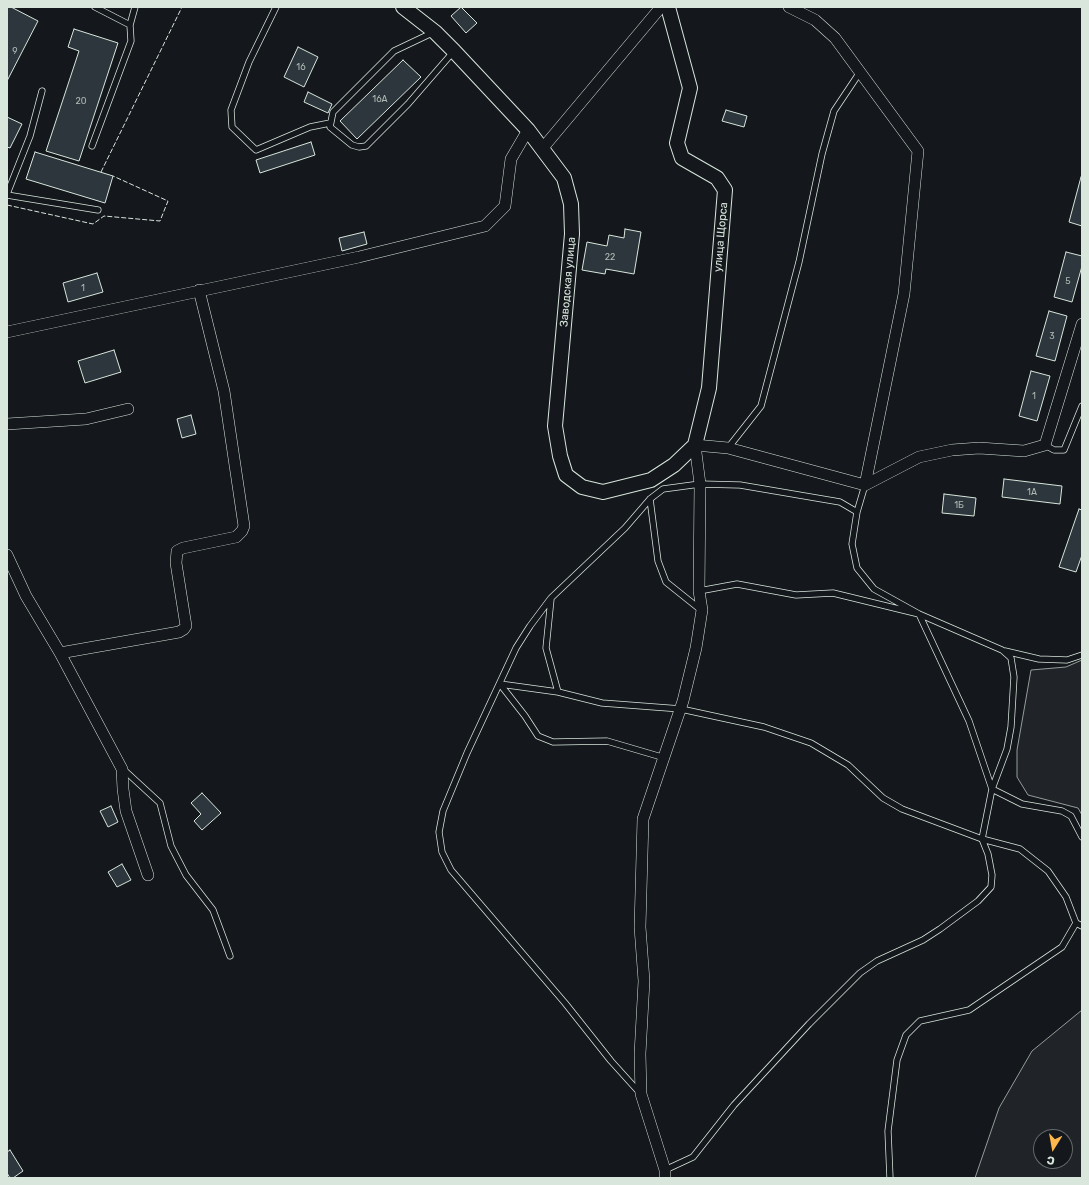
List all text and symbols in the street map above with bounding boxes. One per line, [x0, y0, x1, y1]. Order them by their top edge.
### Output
house number: 9 [12, 46, 18, 56]
house number: 16 [296, 62, 306, 72]
house number: 16А [372, 94, 388, 104]
house number: 20 [76, 96, 86, 106]
street label: улица Щорса [711, 202, 731, 272]
street label: Заводская улица [557, 236, 579, 328]
house number: 22 [605, 252, 615, 262]
house number: 5 [1065, 276, 1071, 286]
house number: 1 [81, 283, 85, 293]
house number: 3 [1049, 331, 1055, 341]
house number: 1 [1032, 391, 1036, 401]
house number: 1А [1027, 487, 1037, 497]
house number: 1Б [954, 500, 964, 510]
north arrow [1033, 1129, 1073, 1169]
text: С [1046, 1153, 1056, 1167]

